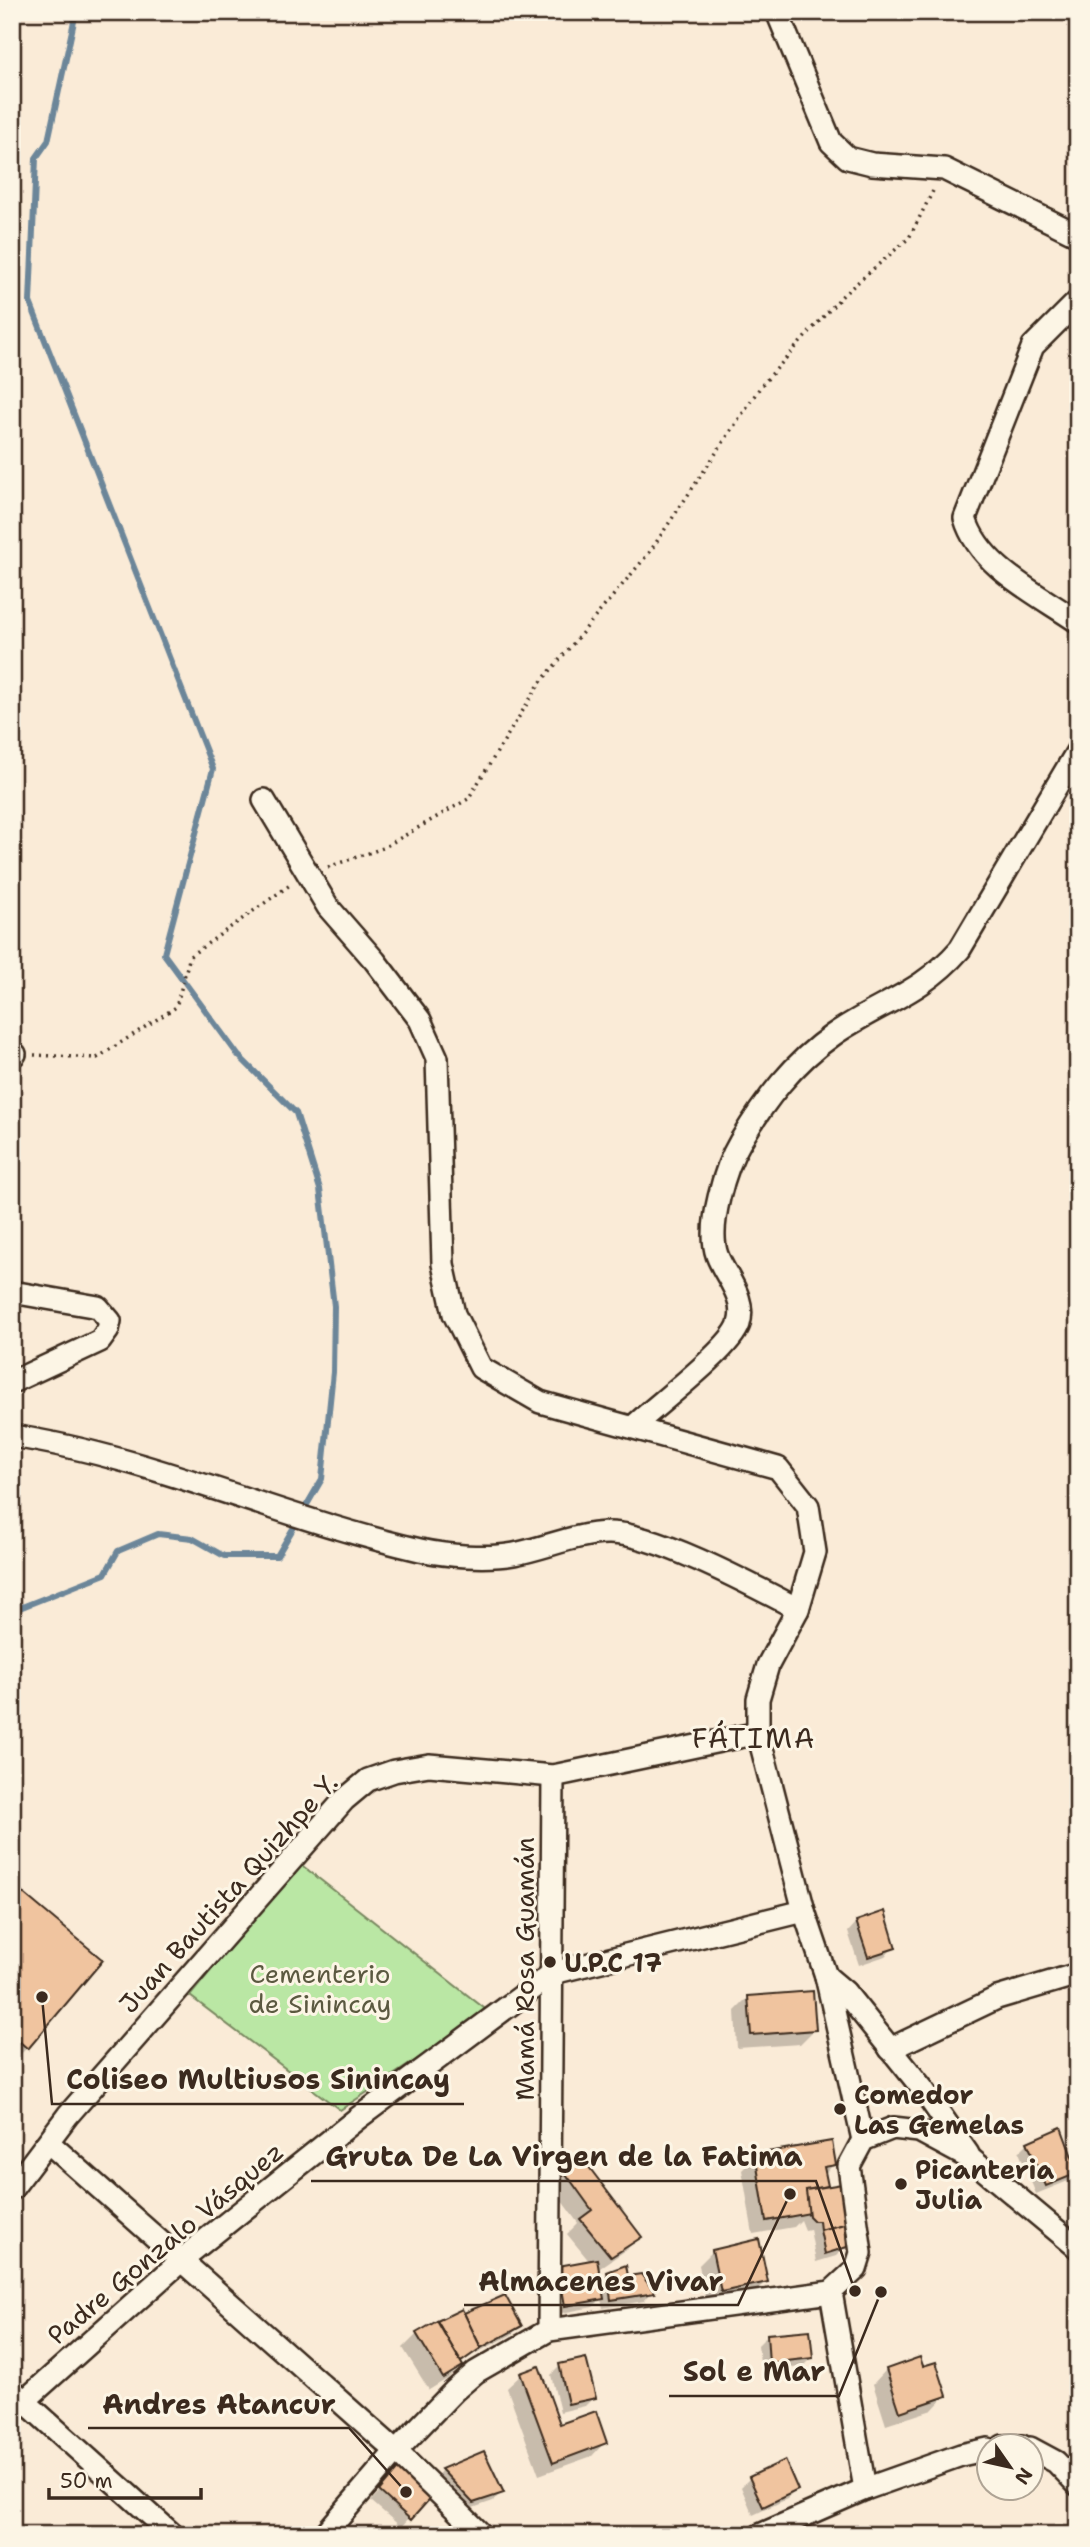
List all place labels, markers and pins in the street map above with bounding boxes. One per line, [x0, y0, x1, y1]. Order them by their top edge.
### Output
place label: U.P.C 17 [564, 1945, 662, 1980]
marker: U.P.C 17 [542, 1954, 558, 1970]
callout: Coliseo Multiusos Sinincay [52, 2055, 464, 2104]
place label: Comedor Las Gemelas [854, 2077, 1024, 2142]
marker: Comedor Las Gemelas [832, 2101, 848, 2117]
callout: Gruta De La Virgen de la Fatima [311, 2132, 816, 2181]
place label: Picanteria Julia [915, 2152, 1055, 2217]
marker: Picanteria Julia [893, 2176, 909, 2192]
callout: Almacenes Vivar [464, 2256, 738, 2305]
callout: Sol e Mar [669, 2347, 839, 2396]
callout: Andres Atancur [88, 2379, 349, 2428]

